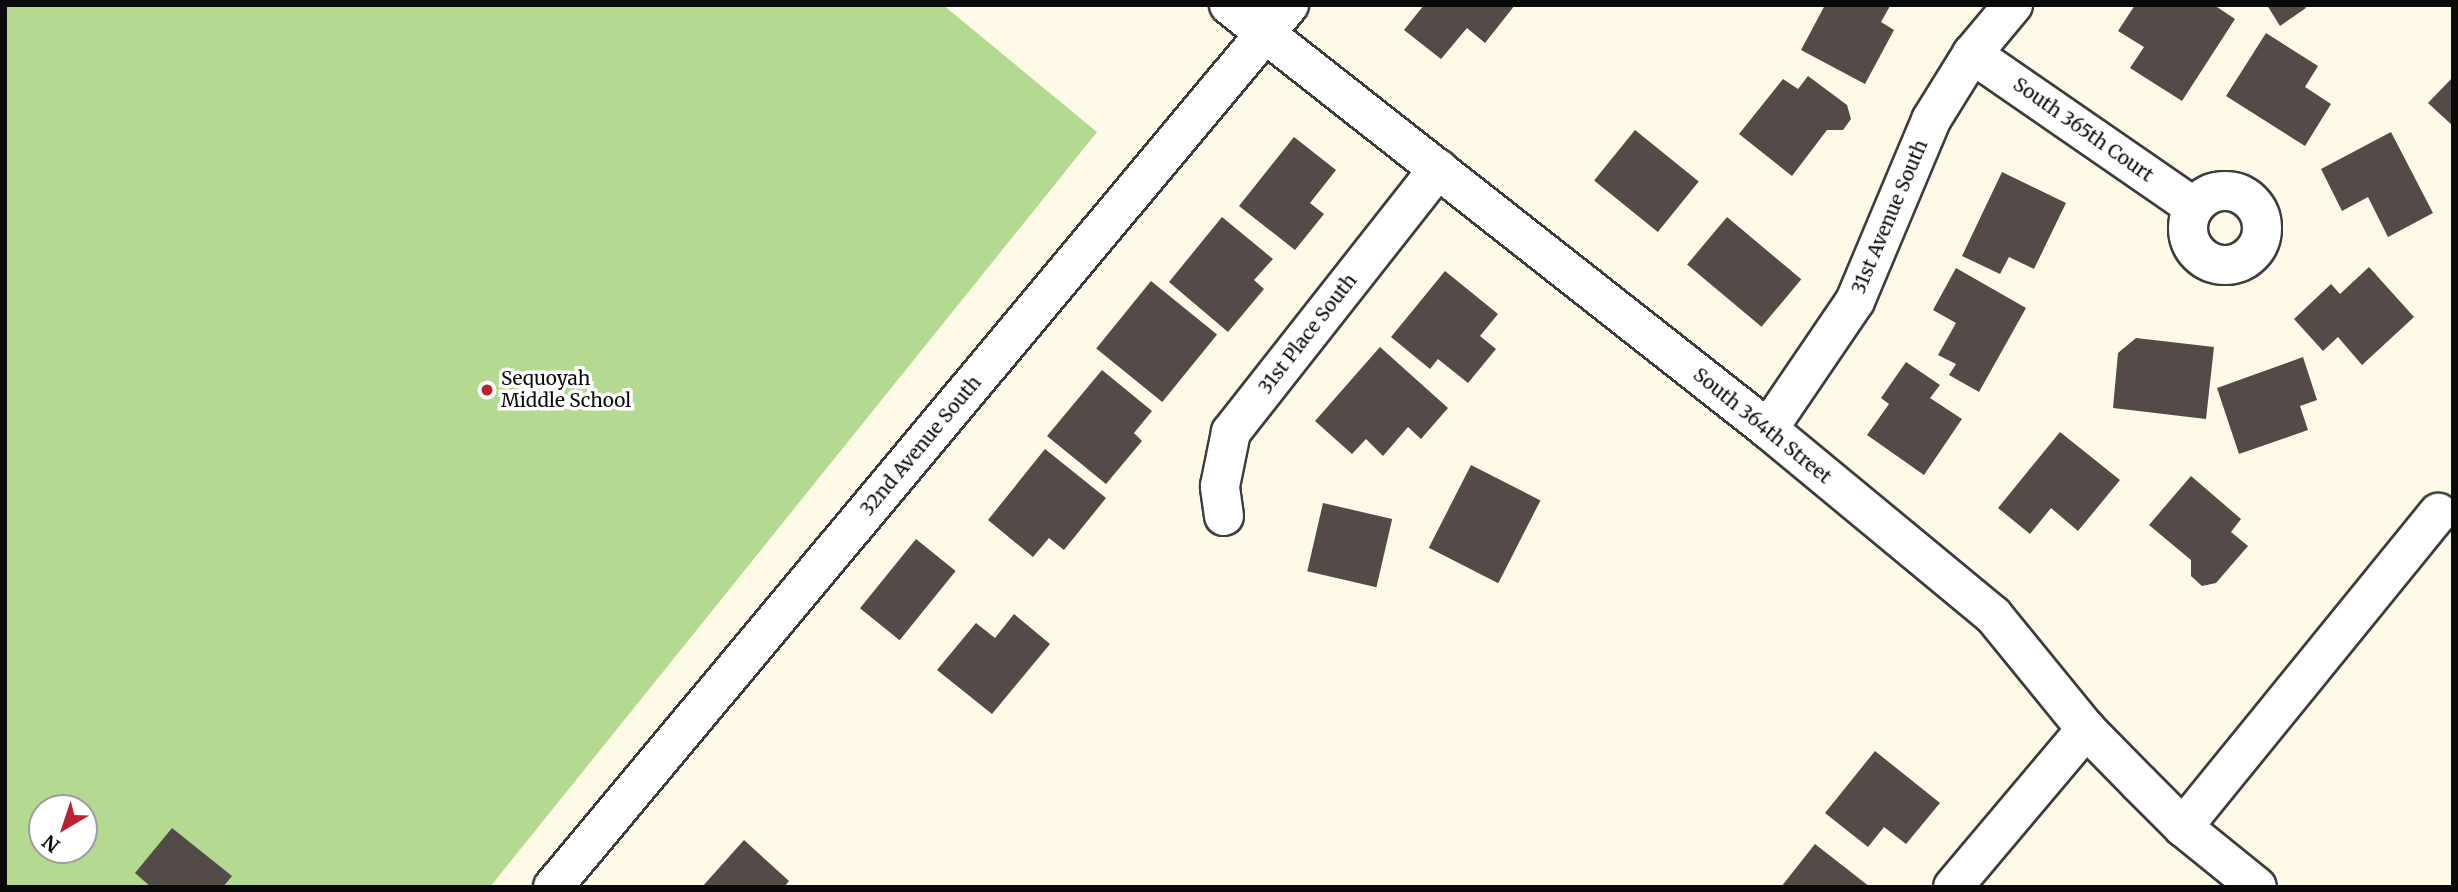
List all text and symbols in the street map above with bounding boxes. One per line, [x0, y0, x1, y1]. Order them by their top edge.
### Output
street label: South 365th Court [2009, 73, 2157, 187]
street label: 31st Avenue South [1847, 137, 1933, 297]
street label: 31st Place South [1254, 269, 1362, 399]
street label: South 364th Street [1688, 363, 1836, 489]
place label: Sequoyah Middle School [501, 368, 631, 412]
street label: 32nd Avenue South [856, 372, 986, 520]
marker: Sequoyah Middle School [479, 382, 495, 398]
north arrow [28, 794, 98, 864]
text: N [38, 830, 64, 858]

